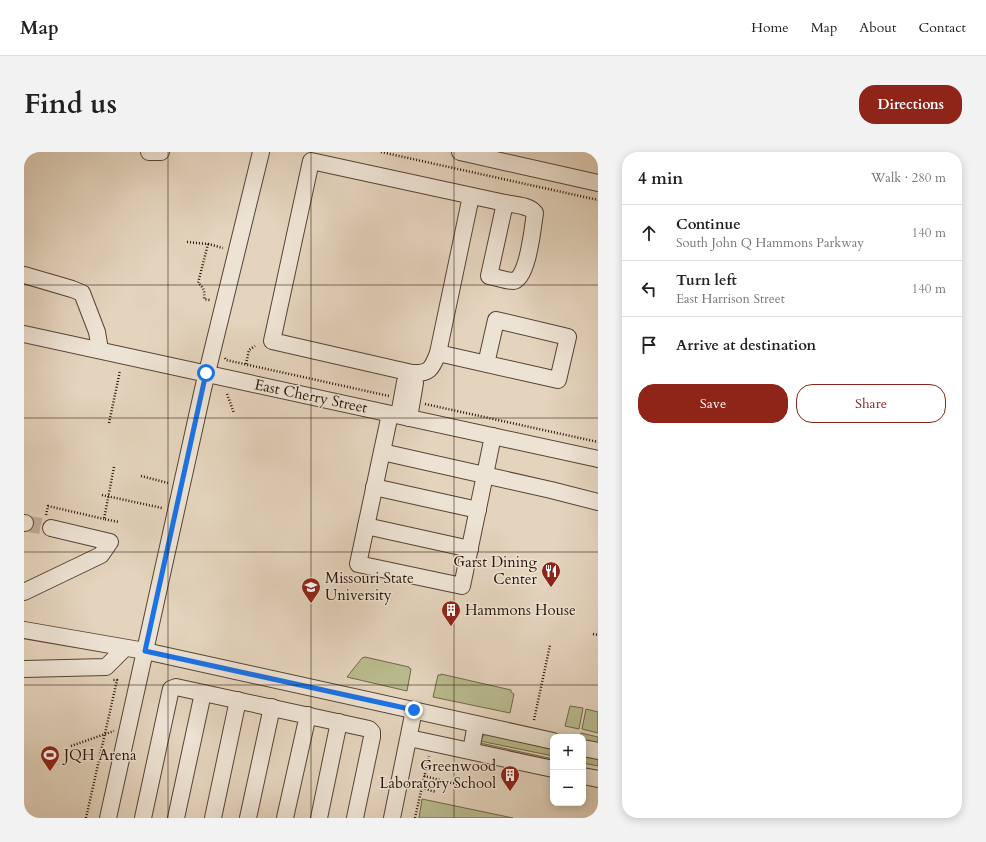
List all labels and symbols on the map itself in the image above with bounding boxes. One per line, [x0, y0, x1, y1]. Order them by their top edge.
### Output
route start [197, 364, 215, 382]
street label: East Cherry Street [253, 374, 370, 418]
place label: Garst Dining Center [453, 552, 538, 589]
restaurant icon: Garst Dining Center [540, 560, 562, 588]
place label: Missouri State University [325, 568, 414, 605]
school or university icon: Missouri State University [300, 576, 322, 604]
building icon: Hammons House [440, 599, 462, 627]
place label: Hammons House [465, 600, 576, 620]
route end [405, 701, 423, 719]
sports icon: JQH Arena [39, 744, 61, 772]
place label: JQH Arena [62, 745, 137, 765]
place label: Greenwood Laboratory School [379, 756, 496, 793]
building icon: Greenwood Laboratory School [499, 764, 521, 792]

